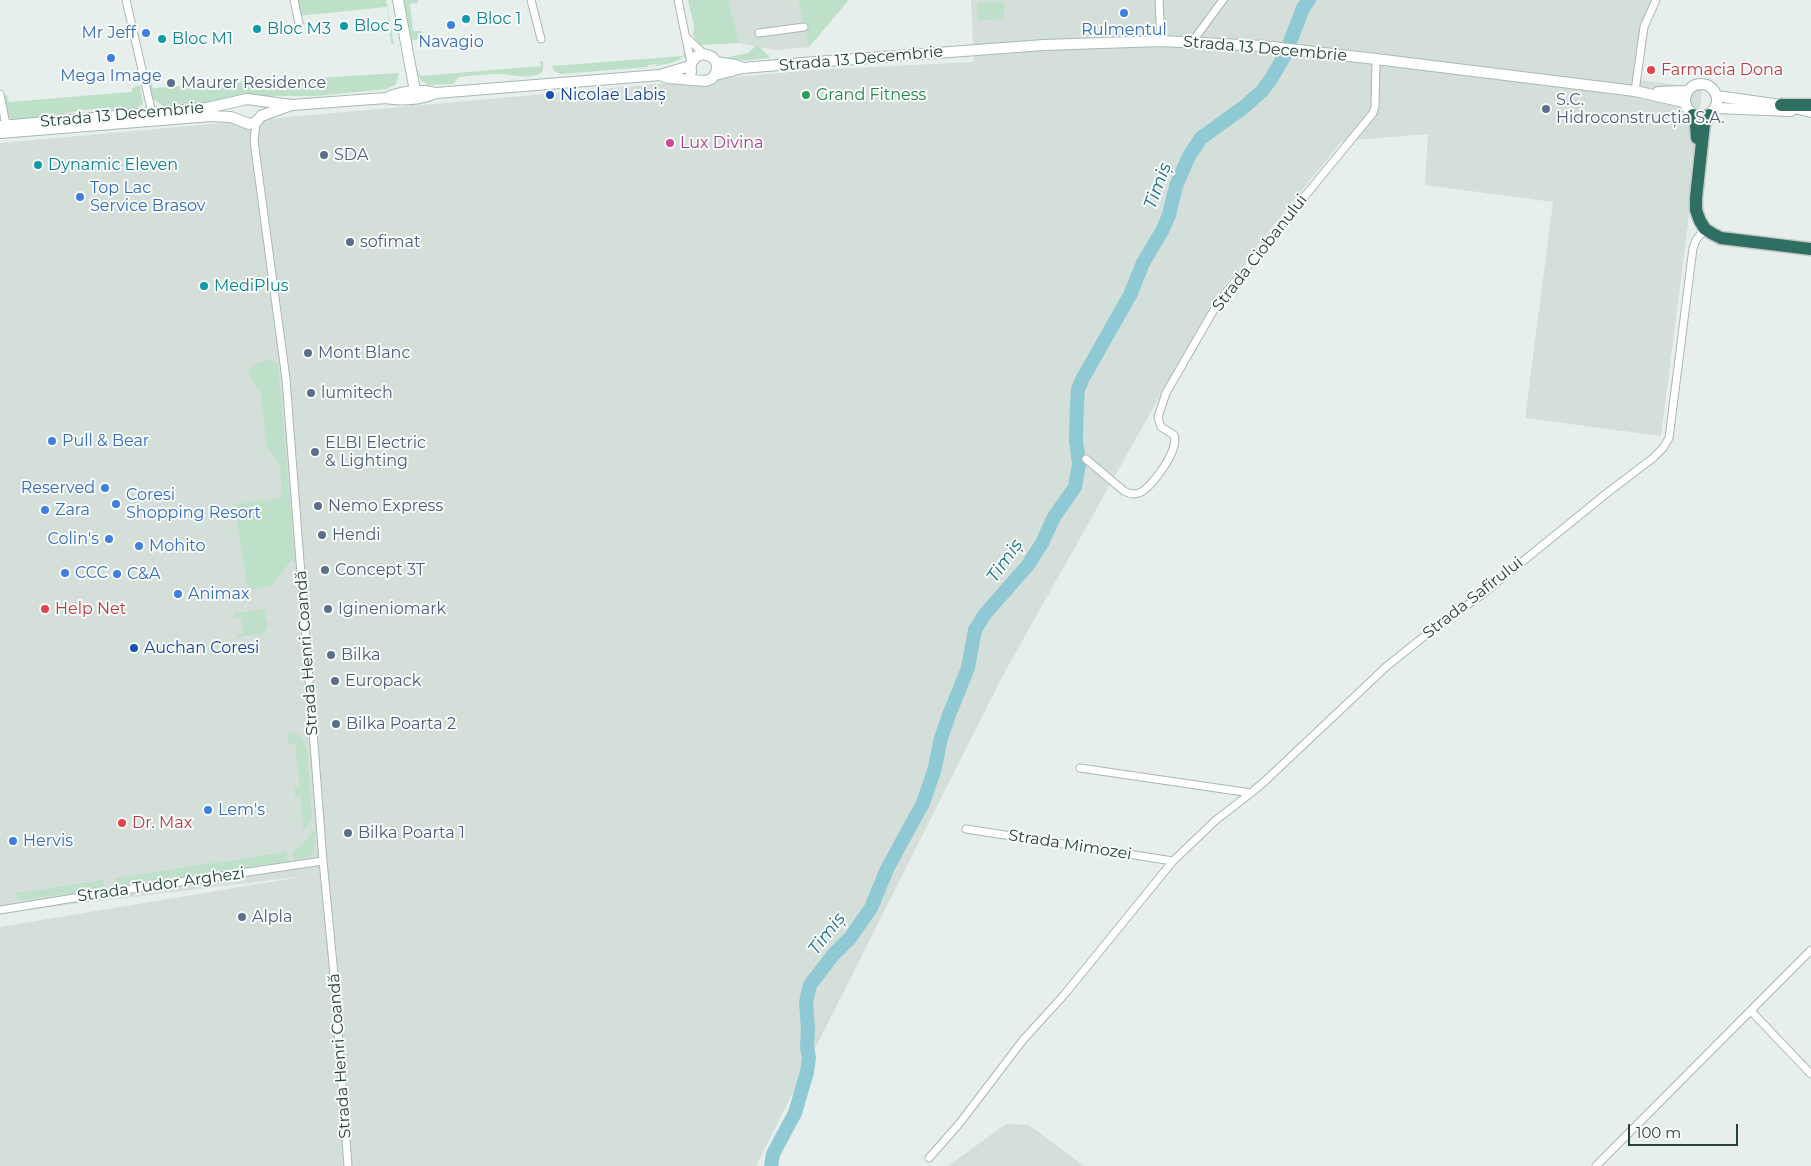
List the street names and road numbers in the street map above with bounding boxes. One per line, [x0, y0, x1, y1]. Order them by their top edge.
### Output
street label: Strada 13 Decembrie [1182, 32, 1348, 66]
street label: Strada 13 Decembrie [778, 42, 944, 76]
street label: Strada 13 Decembrie [39, 98, 205, 132]
street label: Strada Ciobanului [1208, 191, 1312, 315]
street label: Strada Safirului [1419, 553, 1527, 643]
street label: Strada Henri Coandă [292, 570, 322, 736]
street label: Strada Mimozei [1007, 826, 1133, 864]
street label: Strada Tudor Arghezi [76, 864, 246, 906]
street label: Strada Henri Coandă [325, 973, 355, 1139]

